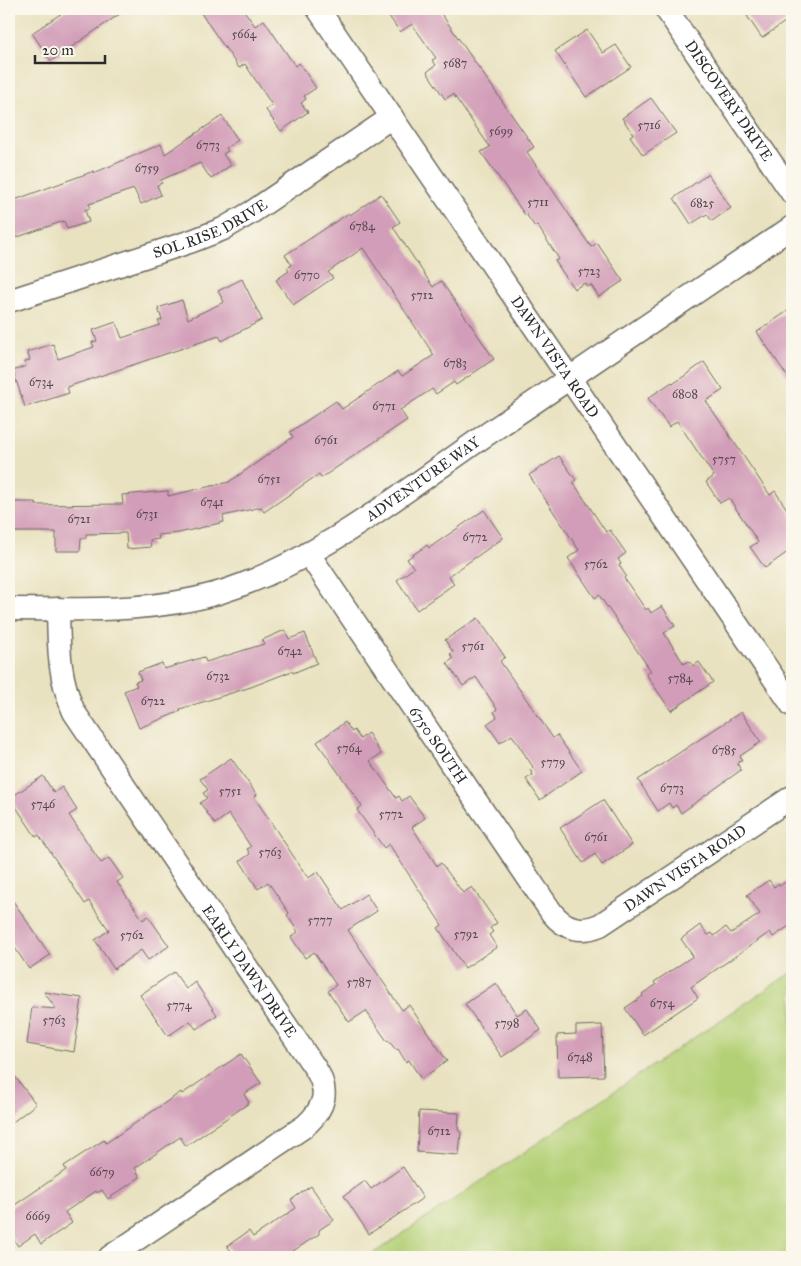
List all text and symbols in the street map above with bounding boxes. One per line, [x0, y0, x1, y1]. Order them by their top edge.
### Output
house number: 5664 [232, 27, 257, 41]
scale bar [35, 32, 105, 64]
street label: DISCOVERY DRIVE [681, 37, 776, 164]
text: 20 m [42, 41, 74, 59]
house number: 5687 [443, 56, 467, 70]
house number: 5716 [638, 118, 661, 132]
house number: 5699 [489, 124, 513, 138]
house number: 6773 [196, 138, 220, 152]
house number: 6759 [135, 161, 159, 175]
street label: SOL RISE DRIVE [151, 195, 271, 262]
house number: 5711 [527, 195, 549, 209]
house number: 6825 [690, 196, 714, 210]
house number: 6784 [349, 219, 375, 233]
house number: 5723 [578, 264, 601, 278]
house number: 6770 [294, 268, 320, 282]
house number: 5712 [411, 288, 433, 302]
street label: DAWN VISTA ROAD [507, 293, 603, 421]
house number: 6783 [443, 356, 467, 370]
house number: 6734 [29, 375, 53, 389]
house number: 6808 [672, 387, 698, 401]
house number: 6771 [372, 399, 396, 413]
street label: ADVENTURE WAY [362, 432, 484, 526]
house number: 6761 [314, 433, 338, 447]
house number: 5757 [712, 452, 736, 466]
house number: 6751 [258, 472, 281, 486]
house number: 6741 [200, 495, 224, 509]
house number: 6731 [136, 507, 158, 521]
house number: 6721 [67, 512, 91, 526]
house number: 6772 [463, 530, 488, 544]
house number: 5762 [584, 557, 608, 571]
house number: 5761 [462, 639, 485, 653]
house number: 6742 [278, 644, 303, 658]
house number: 6732 [206, 669, 230, 683]
house number: 5784 [667, 671, 693, 685]
house number: 6722 [141, 694, 165, 708]
street label: 6750 SOUTH [406, 703, 471, 787]
house number: 5764 [337, 741, 362, 755]
house number: 6785 [712, 743, 737, 757]
house number: 5779 [541, 755, 565, 769]
house number: 6773 [660, 781, 684, 795]
house number: 5751 [219, 784, 241, 798]
house number: 5746 [31, 797, 56, 811]
house number: 5772 [379, 807, 403, 821]
street label: DAWN VISTA ROAD [621, 821, 750, 915]
house number: 6761 [584, 830, 608, 844]
house number: 5763 [259, 845, 282, 859]
street label: EARLY DAWN DRIVE [198, 902, 301, 1041]
house number: 5777 [308, 913, 332, 927]
house number: 5792 [454, 927, 478, 941]
house number: 5762 [120, 928, 144, 942]
house number: 5787 [347, 975, 371, 989]
house number: 6754 [650, 996, 675, 1010]
house number: 5774 [167, 998, 192, 1012]
house number: 5763 [43, 1013, 66, 1027]
house number: 5798 [495, 1016, 519, 1030]
house number: 6748 [567, 1050, 593, 1064]
house number: 6712 [427, 1124, 451, 1138]
house number: 6679 [89, 1165, 115, 1179]
house number: 6669 [26, 1209, 50, 1223]

